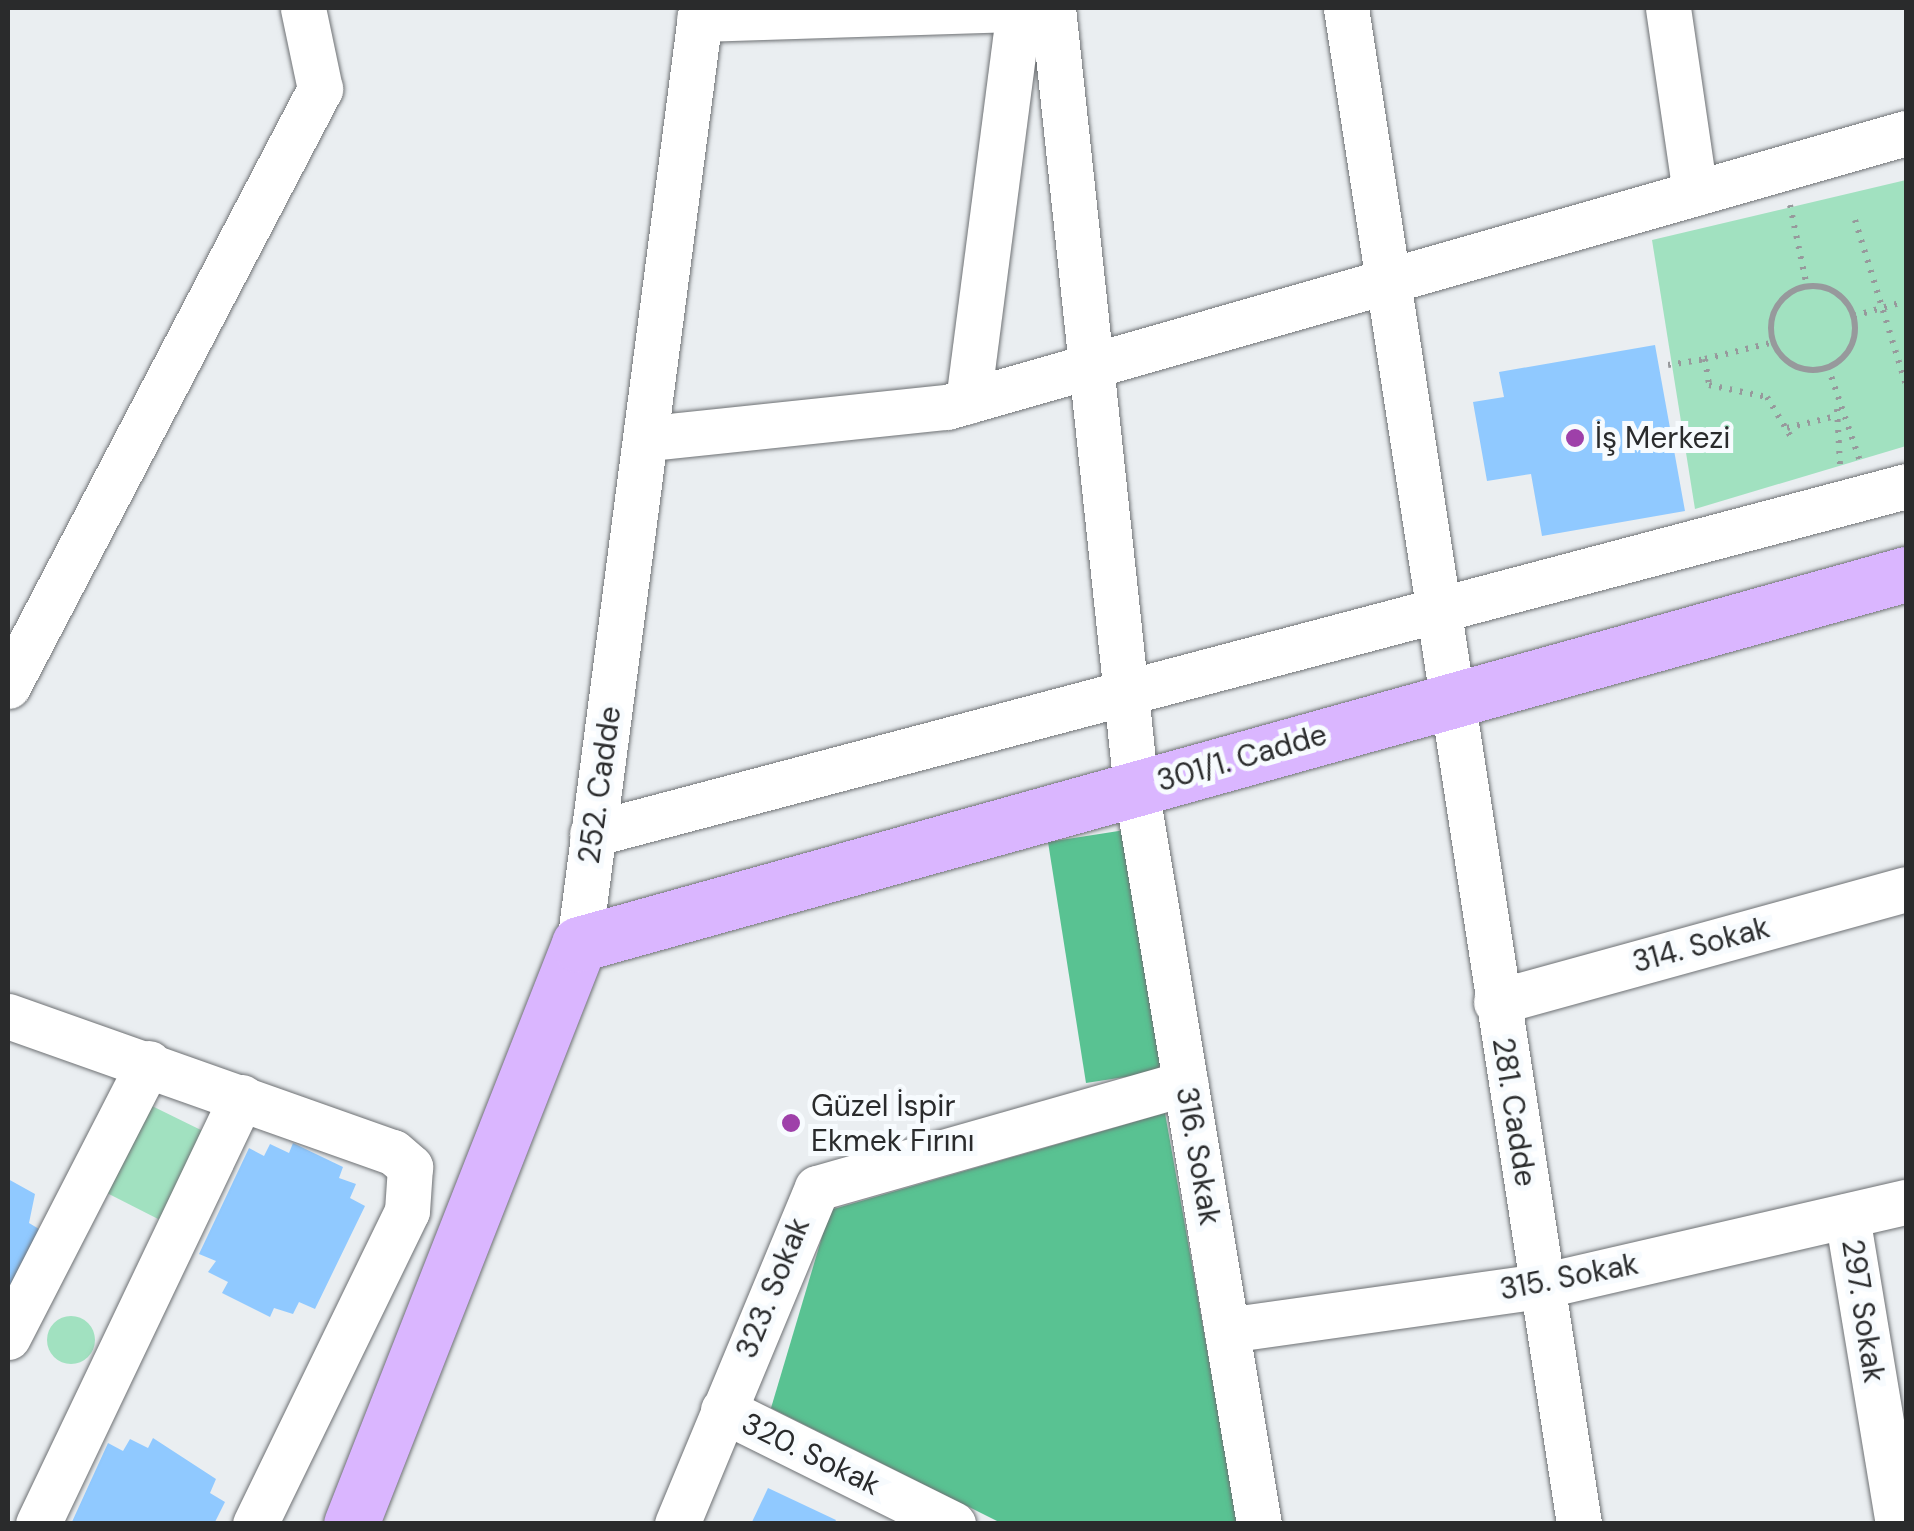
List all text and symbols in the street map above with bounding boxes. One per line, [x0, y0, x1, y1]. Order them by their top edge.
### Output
place label: İş Merkezi [1595, 420, 1730, 456]
marker: İş Merkezi [1564, 427, 1586, 449]
street label: 252. Cadde [571, 704, 629, 866]
street label: 301/1. Cadde [1153, 717, 1331, 799]
street label: 314. Sokak [1629, 909, 1773, 981]
street label: 281. Cadde [1484, 1035, 1544, 1189]
street label: 316. Sokak [1168, 1084, 1228, 1228]
place label: Güzel İspir Ekmek Fırını [811, 1088, 974, 1158]
marker: Güzel İspir Ekmek Fırını [780, 1112, 802, 1134]
street label: 323. Sokak [729, 1213, 817, 1363]
street label: 297. Sokak [1834, 1237, 1892, 1385]
street label: 315. Sokak [1497, 1246, 1641, 1308]
street label: 320. Sokak [736, 1405, 886, 1503]

